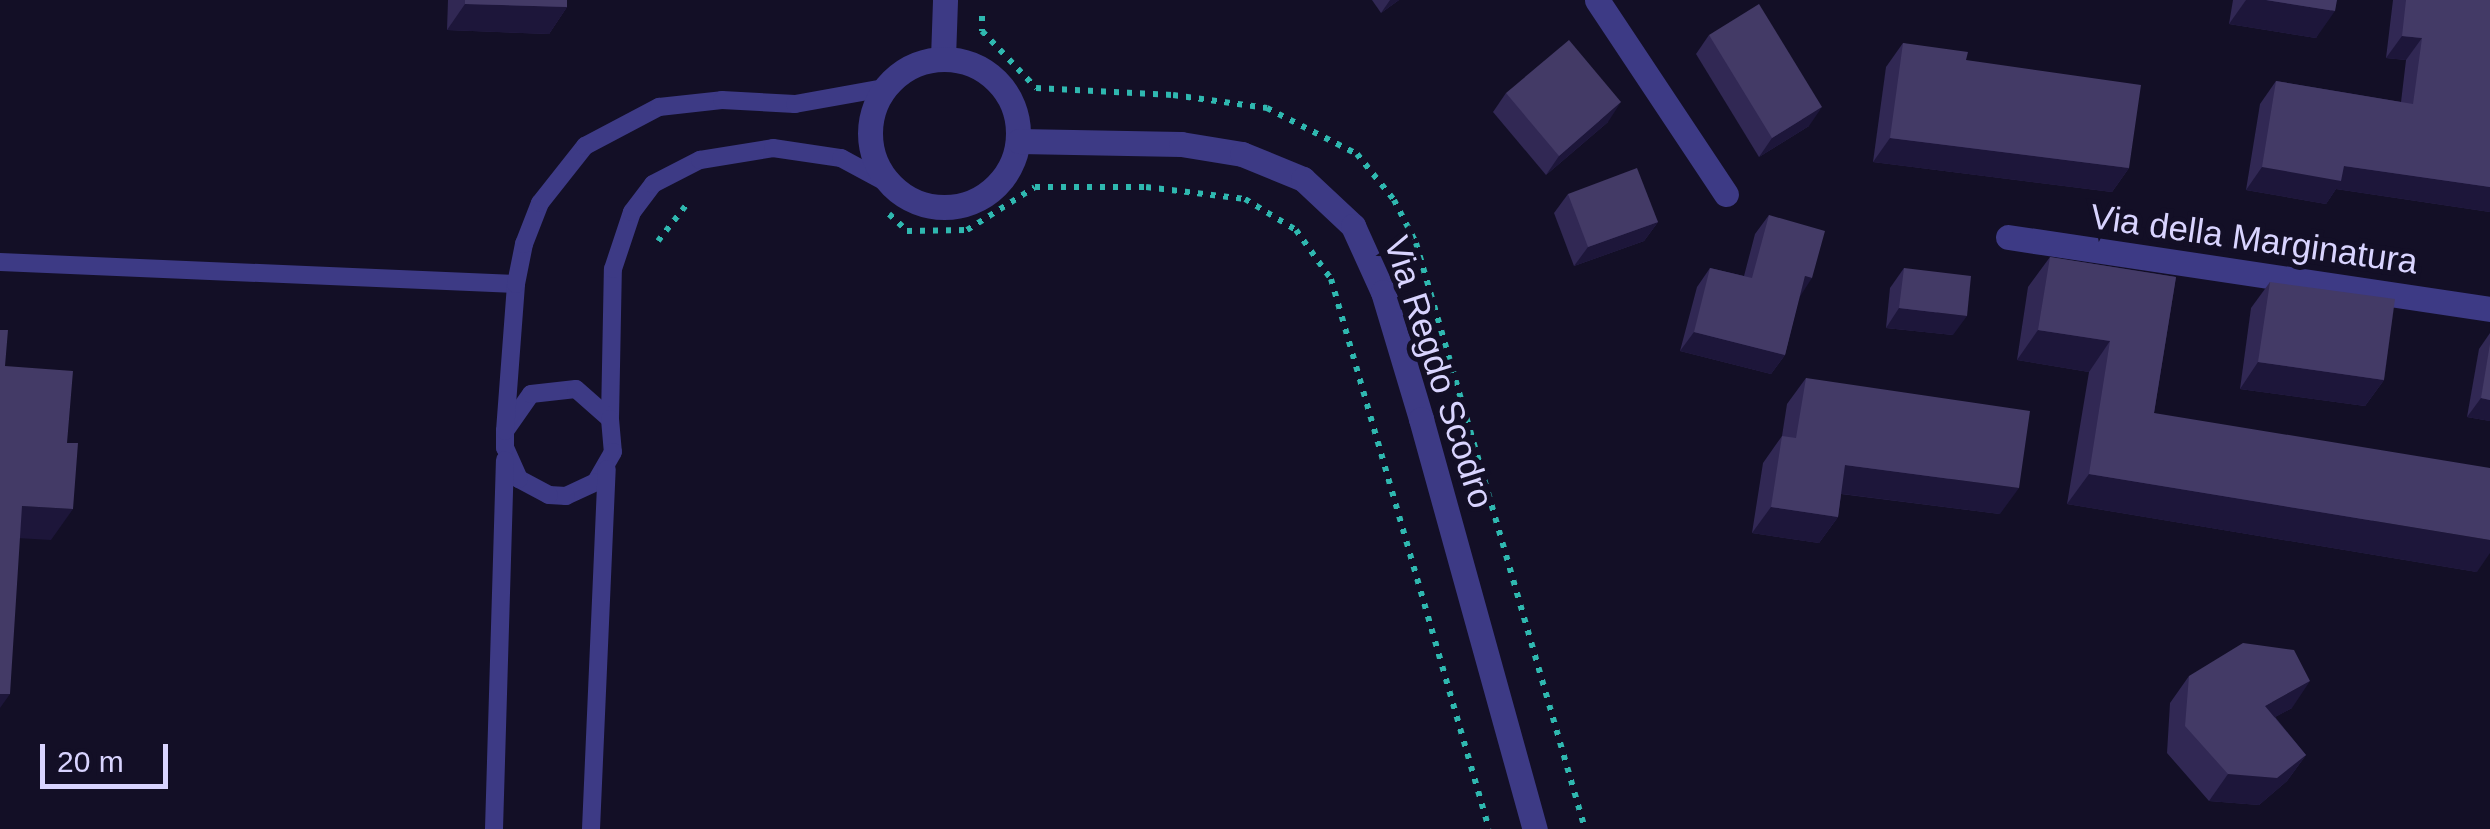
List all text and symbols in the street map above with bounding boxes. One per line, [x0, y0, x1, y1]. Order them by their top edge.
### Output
street label: Via della Marginatura [2088, 195, 2420, 283]
street label: Via Regdo Scodro [1375, 231, 1503, 513]
scale bar [45, 724, 172, 786]
text: 20 m [57, 745, 124, 778]

